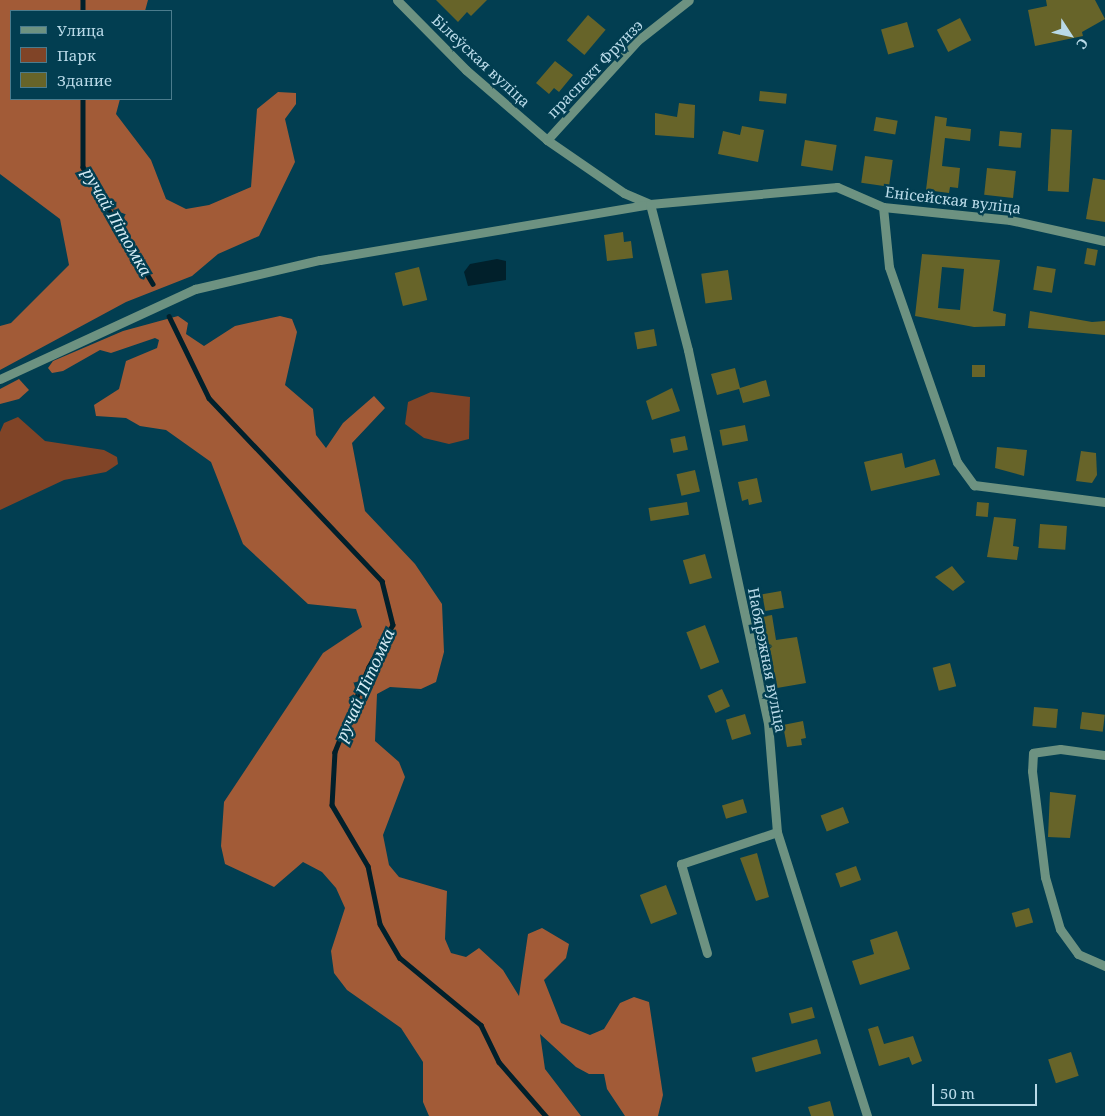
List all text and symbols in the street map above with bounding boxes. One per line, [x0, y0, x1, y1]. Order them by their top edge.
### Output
legend [10, 10, 172, 100]
north arrow [1045, 10, 1095, 60]
street label: Білеўская вуліца [428, 11, 534, 111]
street label: праспект Фрунзэ [544, 16, 646, 122]
text: Улица [57, 20, 105, 40]
text: С [1072, 35, 1093, 53]
text: Парк [57, 45, 96, 65]
text: Здание [57, 70, 112, 90]
water label: ручай Пітомка [78, 165, 156, 279]
street label: Енісейская вуліца [884, 183, 1022, 217]
street label: Набярэжная вуліца [744, 586, 790, 734]
water label: ручай Пітомка [332, 626, 398, 744]
scale bar [935, 1074, 1040, 1106]
text: 50 m [940, 1083, 975, 1103]

